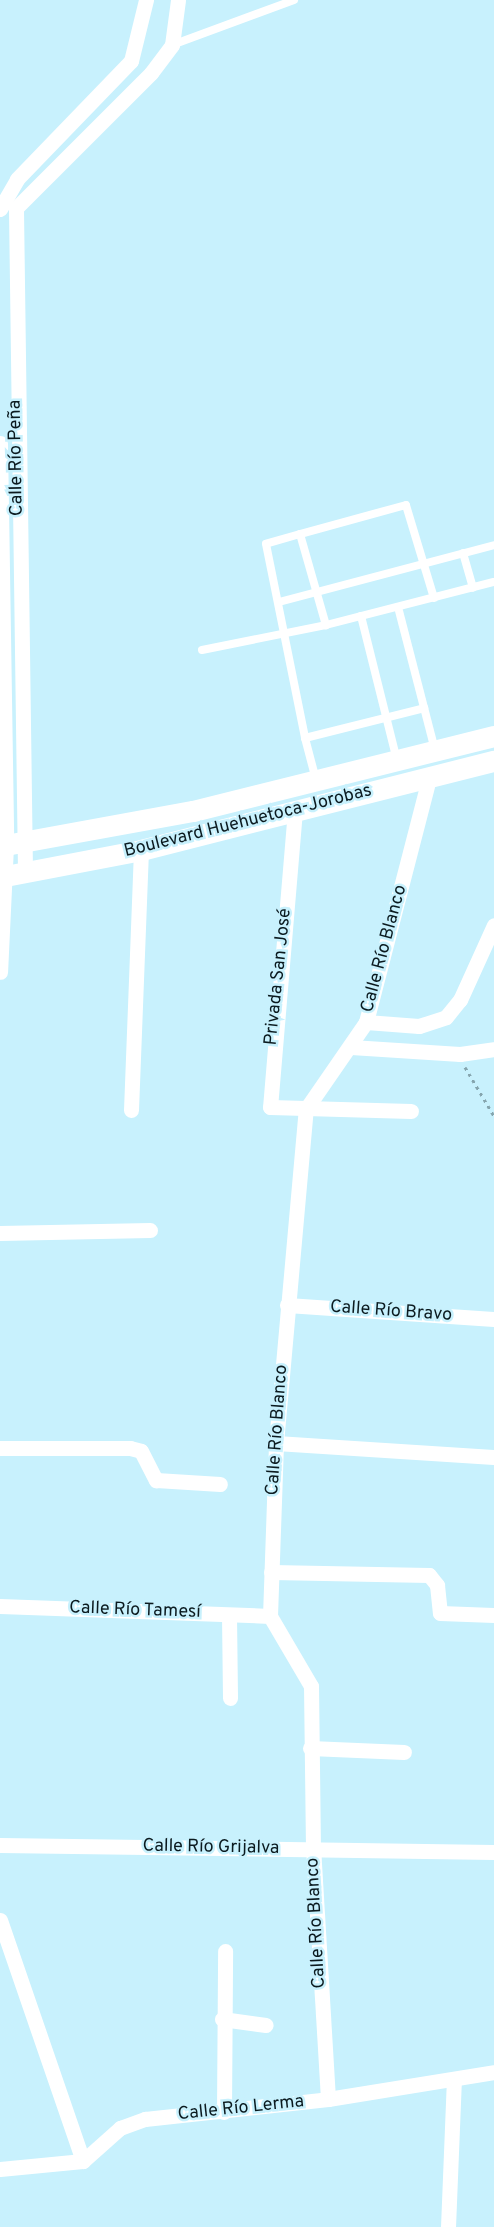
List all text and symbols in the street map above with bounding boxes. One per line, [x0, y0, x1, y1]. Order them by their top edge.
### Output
street label: Calle Río Peña [5, 400, 29, 516]
street label: Boulevard Huehuetoca-Jorobas [122, 781, 374, 863]
street label: Calle Río Blanco [358, 883, 412, 1015]
street label: Privada San José [261, 907, 297, 1047]
street label: Calle Río Bravo [329, 1297, 453, 1327]
street label: Calle Río Blanco [263, 1364, 293, 1496]
street label: Calle Río Tamesí [68, 1598, 202, 1624]
street label: Calle Río Grijalva [142, 1836, 280, 1860]
street label: Calle Río Blanco [303, 1857, 331, 1989]
street label: Calle Río Lerma [177, 2092, 305, 2126]

